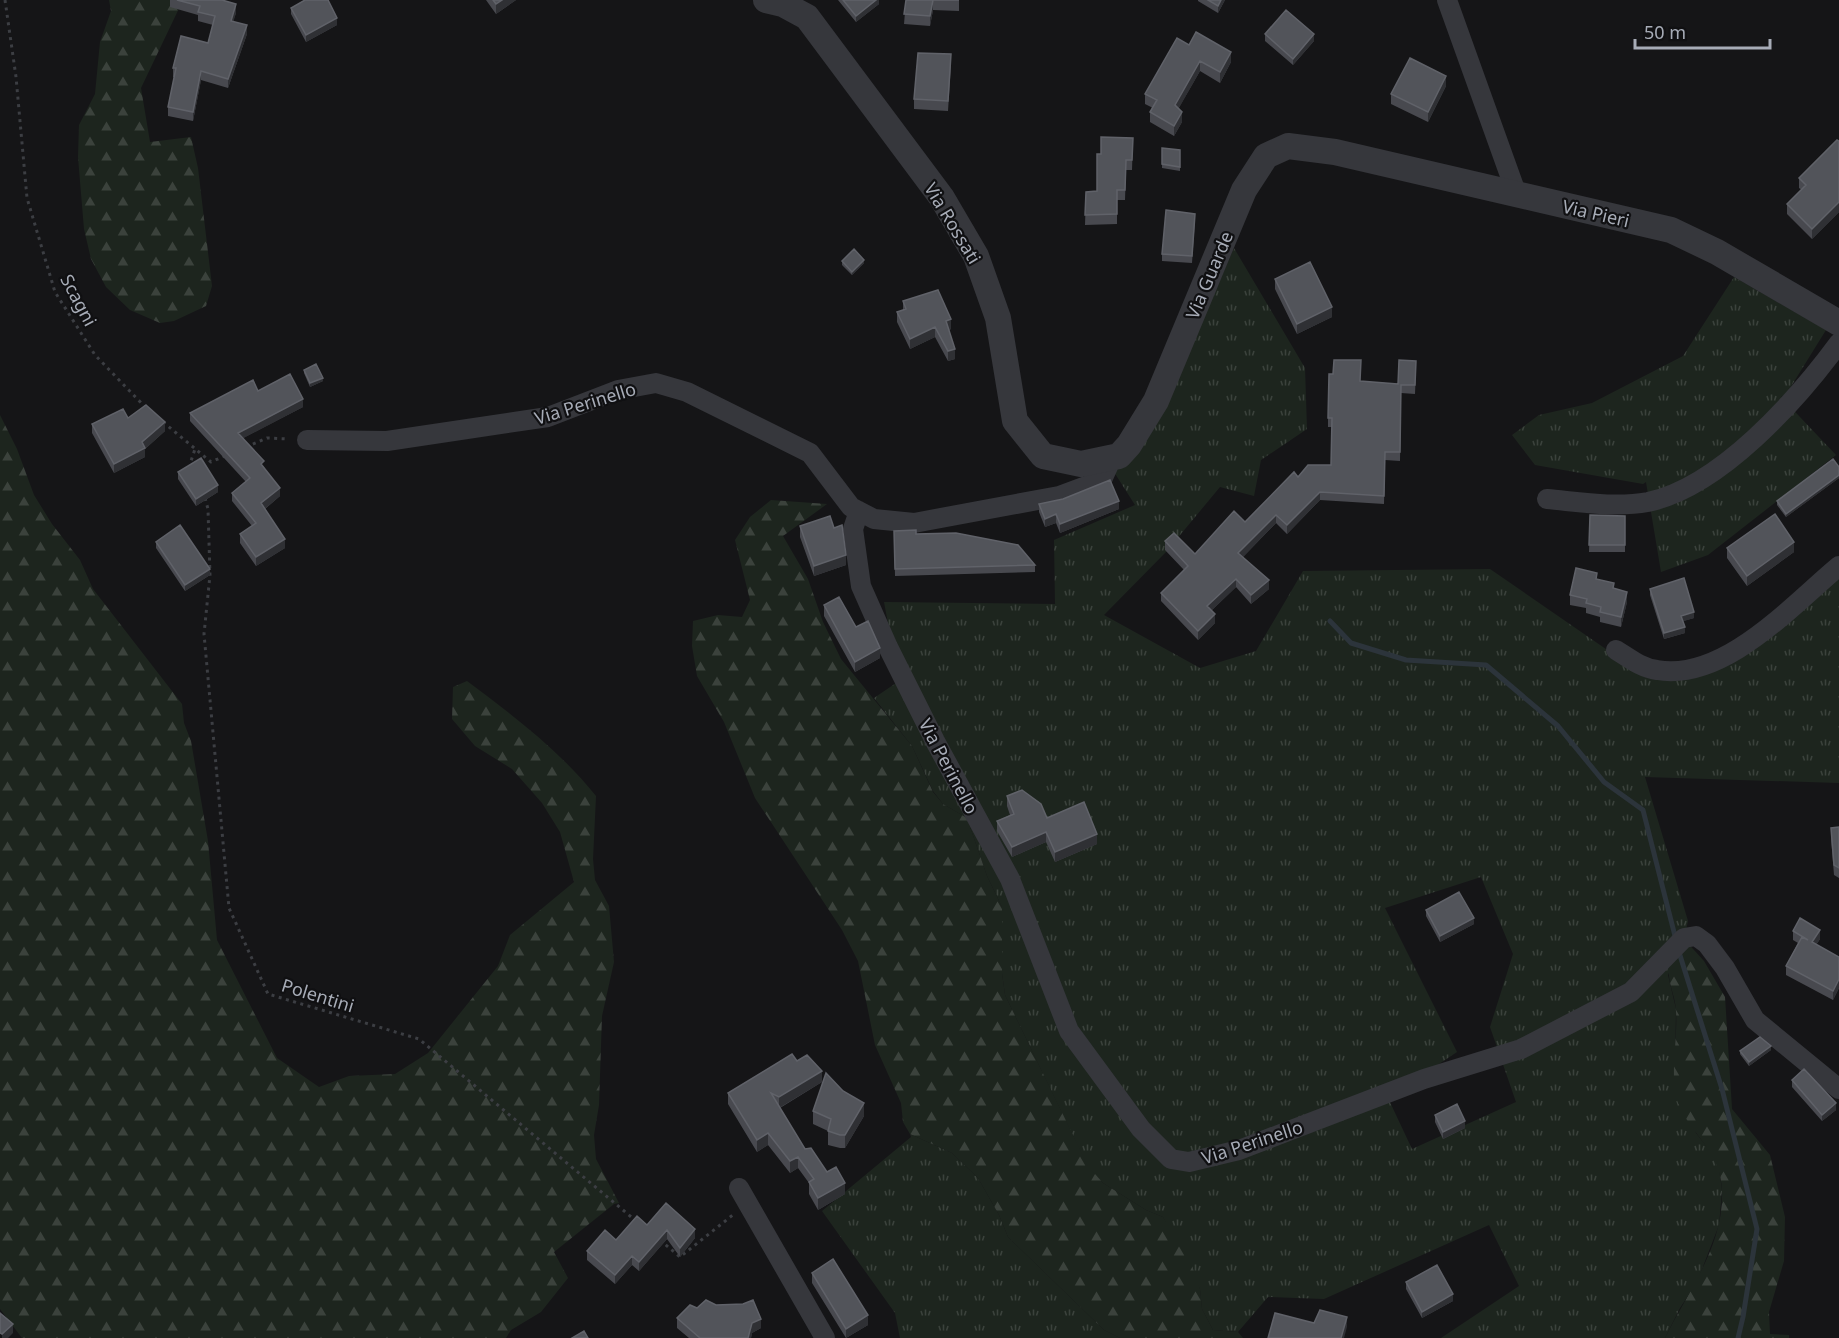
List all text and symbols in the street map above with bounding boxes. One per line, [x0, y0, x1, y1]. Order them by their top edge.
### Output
scale bar [1635, 12, 1770, 50]
text: 50 m [1644, 20, 1686, 44]
street label: Via Rossati [919, 178, 987, 268]
street label: Via Pieri [1560, 194, 1632, 232]
street label: Via Guarde [1180, 228, 1238, 322]
street label: Scagni [55, 270, 103, 330]
street label: Via Perinello [531, 376, 639, 430]
street label: Via Perinello [914, 714, 984, 818]
street label: Polentini [279, 973, 357, 1017]
street label: Via Perinello [1198, 1114, 1306, 1170]

